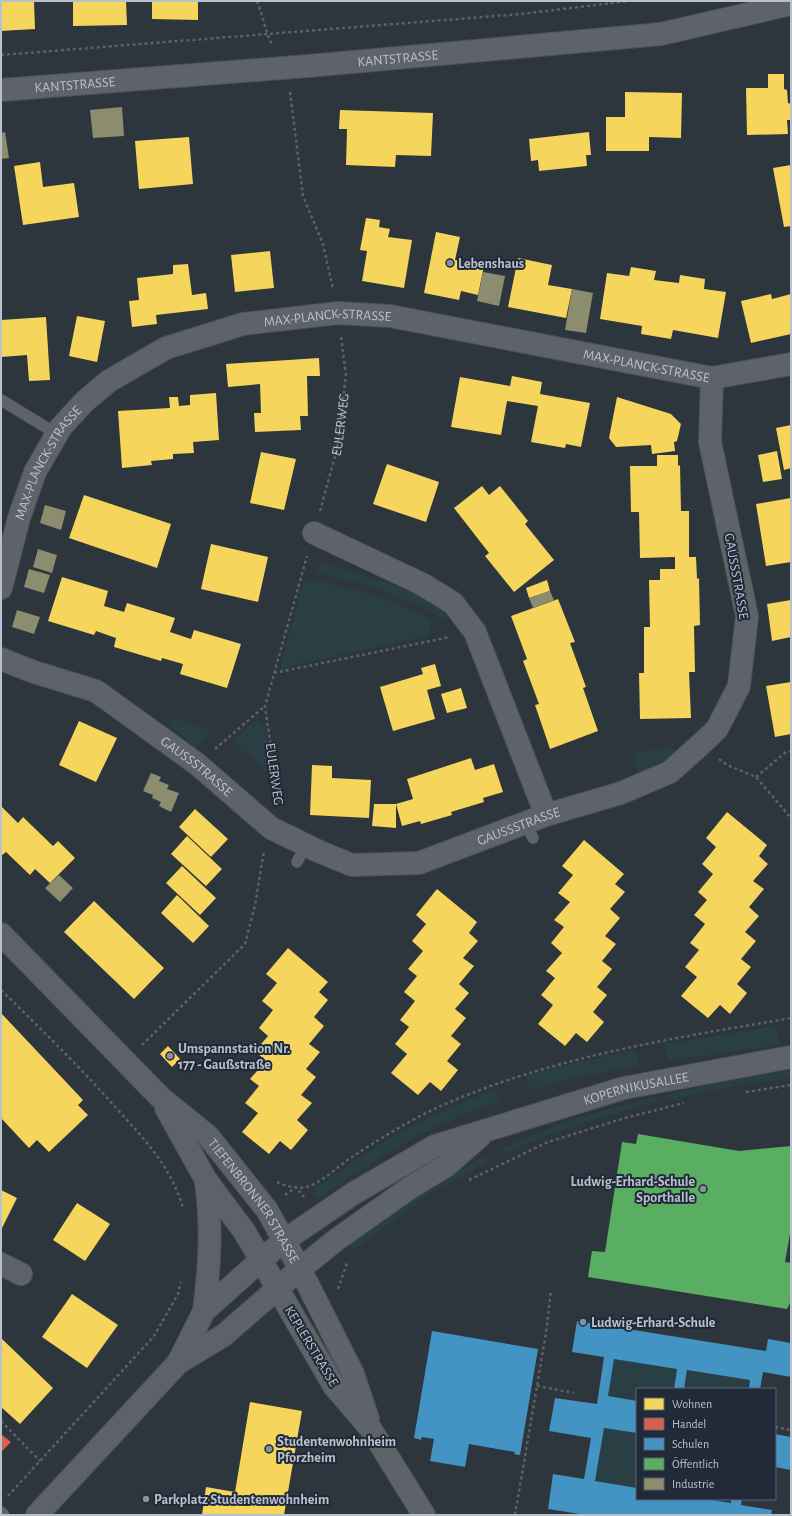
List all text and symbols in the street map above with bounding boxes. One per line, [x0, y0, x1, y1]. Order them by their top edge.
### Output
street label: KANTSTRASSE [357, 48, 439, 69]
street label: KANTSTRASSE [34, 75, 116, 95]
place label: Lebenshaus [458, 257, 524, 271]
marker: Lebenshaus [445, 258, 455, 268]
street label: MAX-PLANCK-STRASSE [263, 307, 392, 330]
street label: MAX-PLANCK-STRASSE [582, 347, 711, 385]
street label: EULERWEG [329, 392, 352, 458]
street label: MAX-PLANCK-STRASSE [13, 403, 85, 522]
street label: GAUSSSTRASSE [722, 532, 751, 621]
street label: GAUSSSTRASSE [158, 734, 235, 799]
street label: EULERWEG [263, 742, 285, 806]
street label: GAUSSSTRASSE [475, 805, 562, 848]
place label: Umspannstation Nr. 177 - Gaußstraße [178, 1042, 290, 1072]
marker: Umspannstation Nr. 177 - Gaußstraße [165, 1051, 175, 1061]
street label: KOPERNIKUSALLEE [582, 1070, 690, 1108]
street label: TIEFENBRONNER STRASSE [205, 1136, 301, 1266]
place label: Ludwig-Erhard-Schule Sporthalle [571, 1175, 695, 1205]
marker: Ludwig-Erhard-Schule Sporthalle [698, 1184, 708, 1194]
street label: KEPLERSTRASSE [282, 1304, 341, 1389]
place label: Ludwig-Erhard-Schule [591, 1316, 716, 1330]
marker: Ludwig-Erhard-Schule [578, 1317, 588, 1327]
legend [636, 1388, 776, 1500]
text: Wohnen [672, 1398, 712, 1410]
text: Handel [672, 1418, 706, 1430]
place label: Studentenwohnheim Pforzheim [277, 1435, 396, 1465]
text: Schulen [672, 1438, 709, 1450]
marker: Studentenwohnheim Pforzheim [264, 1444, 274, 1454]
text: Öffentlich [672, 1457, 719, 1470]
text: Industrie [672, 1478, 714, 1490]
place label: Parkplatz Studentenwohnheim [154, 1493, 329, 1507]
marker: Parkplatz Studentenwohnheim [141, 1494, 151, 1504]

